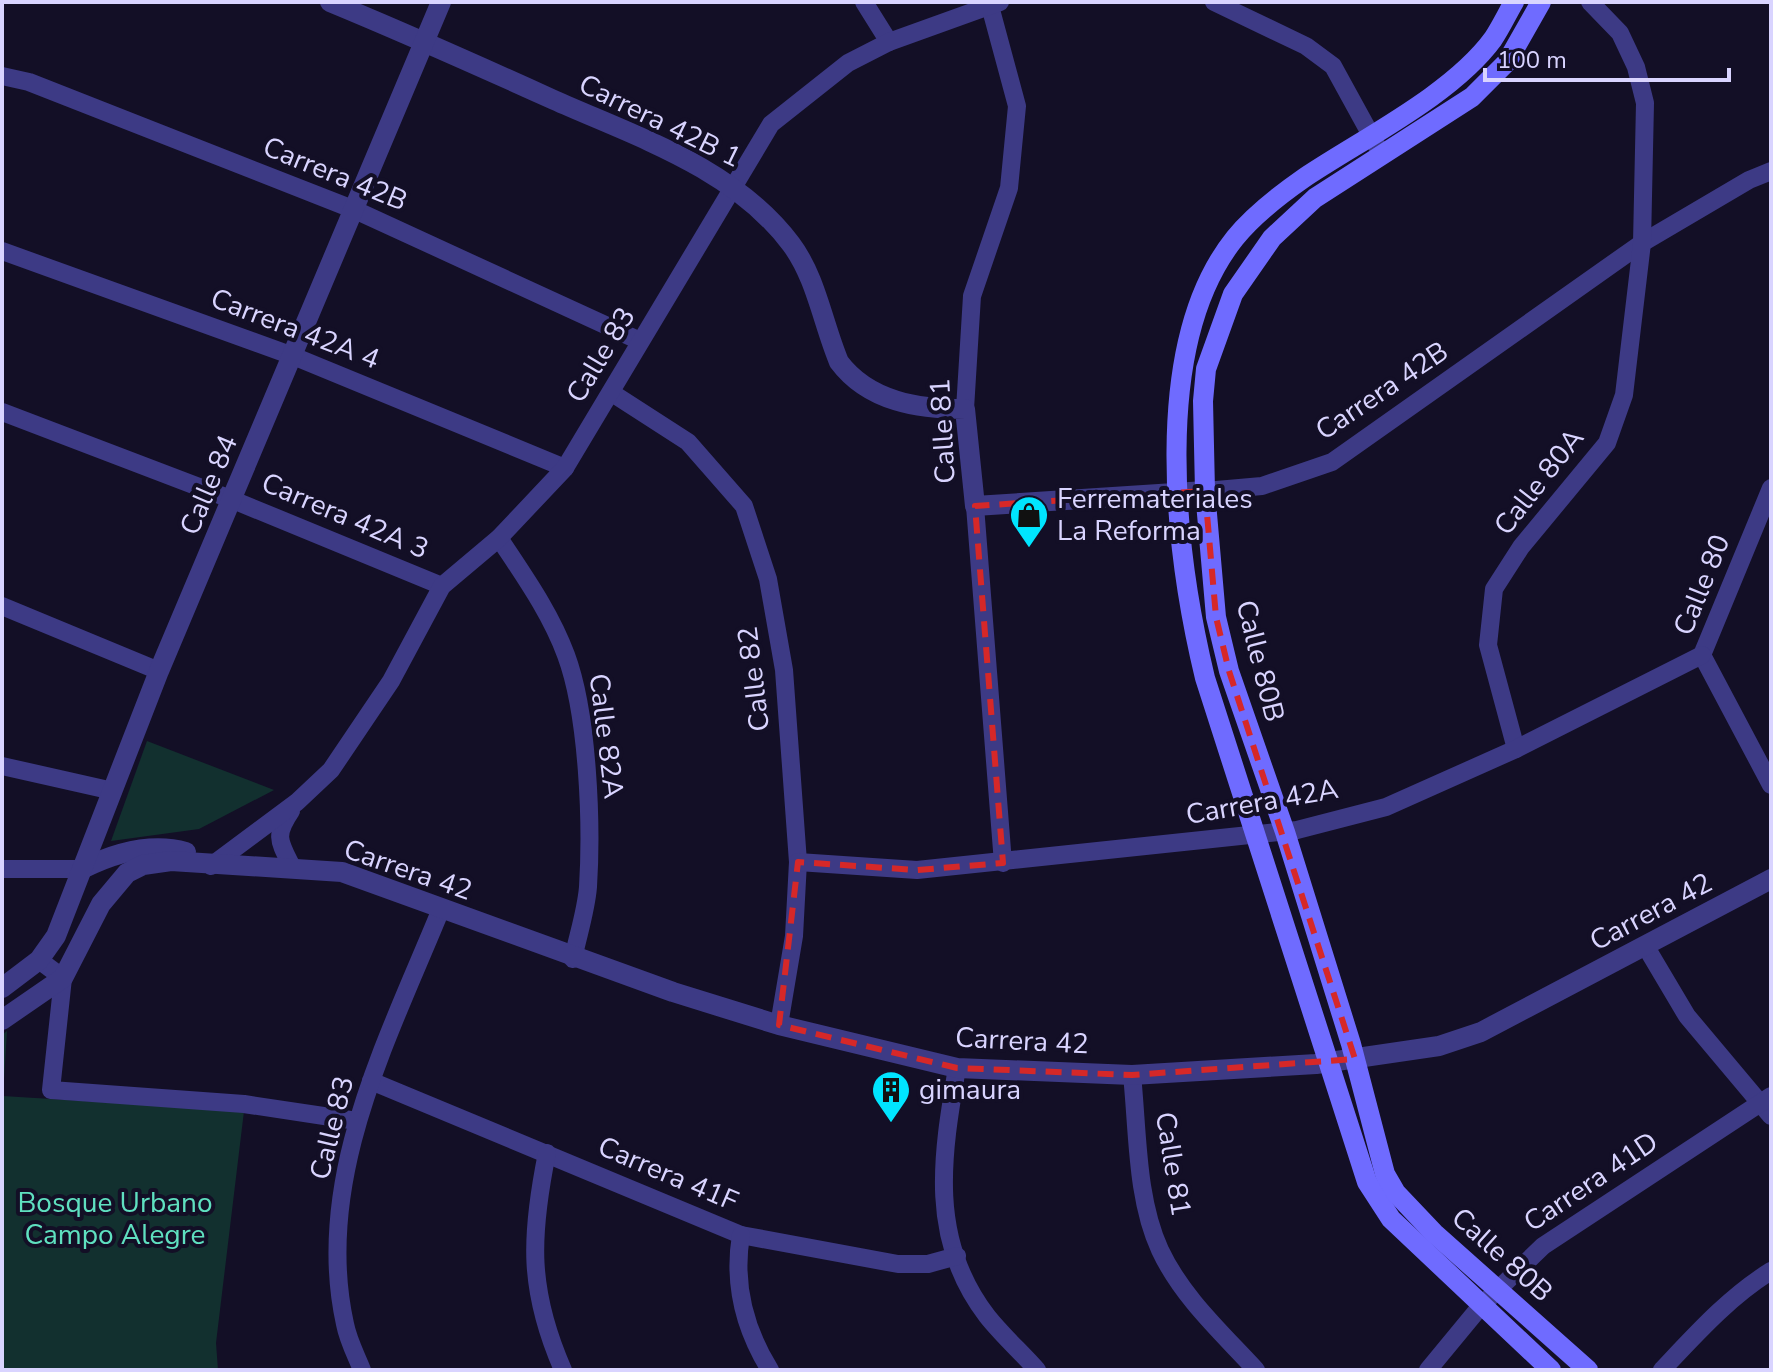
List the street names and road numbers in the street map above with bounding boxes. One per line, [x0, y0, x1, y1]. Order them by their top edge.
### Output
street label: Carrera 42B 1 [572, 65, 748, 177]
street label: Carrera 42B [257, 128, 413, 220]
street label: Carrera 42A 4 [205, 279, 385, 379]
street label: Calle 83 [558, 300, 644, 410]
street label: Carrera 42B [1308, 333, 1456, 449]
street label: Calle 81 [921, 377, 965, 485]
street label: Calle 80A [1485, 421, 1593, 543]
street label: Calle 84 [171, 429, 247, 541]
street label: Carrera 42A 3 [256, 464, 434, 568]
street label: Calle 80 [1665, 529, 1739, 641]
street label: Calle 80B [1227, 596, 1293, 726]
street label: Calle 82 [729, 624, 779, 734]
street label: Calle 82A [579, 671, 633, 801]
street label: Carrera 42A [1183, 770, 1341, 834]
street label: Carrera 42 [339, 830, 477, 910]
street label: Carrera 42 [1583, 864, 1719, 960]
street label: Carrera 42 [954, 1019, 1090, 1063]
street label: Calle 83 [301, 1072, 363, 1184]
street label: Calle 81 [1146, 1109, 1200, 1219]
street label: Carrera 41D [1516, 1123, 1666, 1241]
street label: Carrera 41F [592, 1127, 744, 1221]
street label: Calle 80B [1443, 1199, 1561, 1311]

